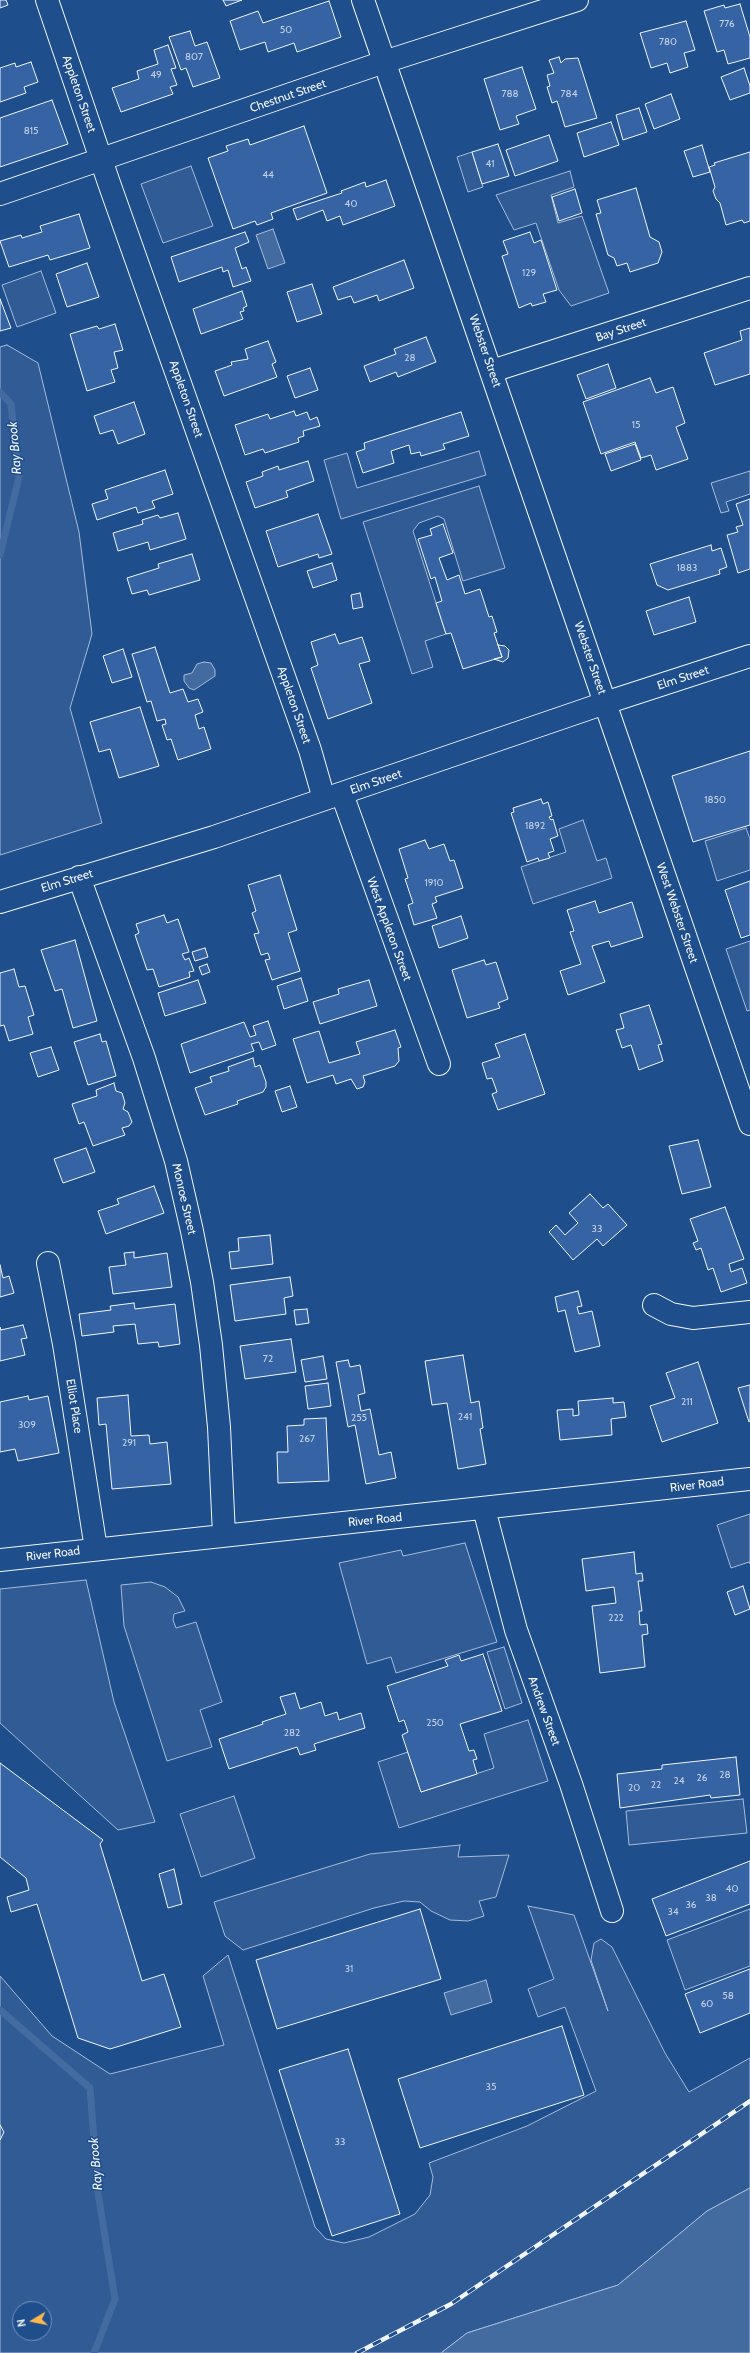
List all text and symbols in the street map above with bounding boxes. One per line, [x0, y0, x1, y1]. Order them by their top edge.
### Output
house number: 776 [719, 18, 735, 30]
house number: 50 [280, 24, 292, 36]
house number: 780 [659, 36, 677, 48]
house number: 807 [185, 51, 203, 63]
street label: Appleton Street [59, 54, 99, 134]
house number: 49 [150, 69, 162, 81]
street label: Chestnut Street [248, 76, 328, 116]
house number: 788 [501, 88, 519, 100]
house number: 784 [561, 88, 577, 100]
house number: 815 [24, 125, 38, 137]
house number: 41 [485, 158, 495, 170]
house number: 44 [262, 169, 274, 181]
house number: 40 [345, 198, 357, 210]
house number: 129 [522, 267, 536, 279]
street label: Webster Street [466, 313, 504, 389]
street label: Bay Street [594, 315, 648, 345]
house number: 28 [404, 352, 416, 364]
street label: Appleton Street [166, 359, 206, 439]
house number: 15 [632, 419, 640, 431]
water label: Ray Brook [5, 421, 25, 475]
house number: 1883 [677, 562, 697, 574]
street label: Webster Street [571, 620, 609, 696]
street label: Elm Street [655, 663, 711, 693]
street label: Appleton Street [274, 665, 314, 745]
street label: Elm Street [348, 766, 404, 798]
house number: 1850 [704, 794, 726, 806]
house number: 1892 [525, 820, 545, 832]
street label: West Webster Street [653, 861, 701, 965]
street label: Elm Street [39, 866, 95, 896]
street label: West Appleton Street [364, 875, 414, 983]
house number: 1910 [424, 877, 444, 889]
street label: Monroe Street [169, 1162, 199, 1236]
house number: 33 [592, 1223, 602, 1235]
house number: 72 [263, 1353, 273, 1365]
street label: Elliot Place [63, 1378, 85, 1434]
house number: 211 [681, 1396, 693, 1408]
house number: 241 [458, 1411, 472, 1423]
house number: 255 [351, 1412, 367, 1424]
house number: 309 [18, 1419, 36, 1431]
house number: 267 [299, 1433, 315, 1445]
house number: 291 [122, 1437, 136, 1449]
street label: River Road [669, 1475, 725, 1495]
street label: River Road [347, 1510, 403, 1530]
street label: River Road [25, 1544, 81, 1564]
house number: 222 [608, 1612, 624, 1624]
street label: Andrew Street [525, 1674, 563, 1748]
house number: 250 [426, 1717, 444, 1729]
house number: 282 [284, 1727, 300, 1739]
house number: 28 [719, 1769, 731, 1781]
house number: 26 [697, 1772, 707, 1784]
house number: 24 [673, 1775, 685, 1787]
house number: 22 [651, 1779, 661, 1791]
house number: 20 [628, 1782, 640, 1794]
house number: 40 [726, 1883, 738, 1895]
house number: 38 [705, 1892, 717, 1904]
house number: 36 [685, 1899, 697, 1911]
house number: 34 [667, 1906, 679, 1918]
house number: 31 [345, 1963, 353, 1975]
house number: 58 [722, 1990, 734, 2002]
house number: 60 [701, 1998, 713, 2010]
house number: 35 [486, 2081, 496, 2093]
house number: 33 [335, 2136, 345, 2148]
water label: Ray Brook [86, 2137, 106, 2191]
north arrow [12, 2301, 52, 2341]
text: N [14, 2318, 29, 2328]

